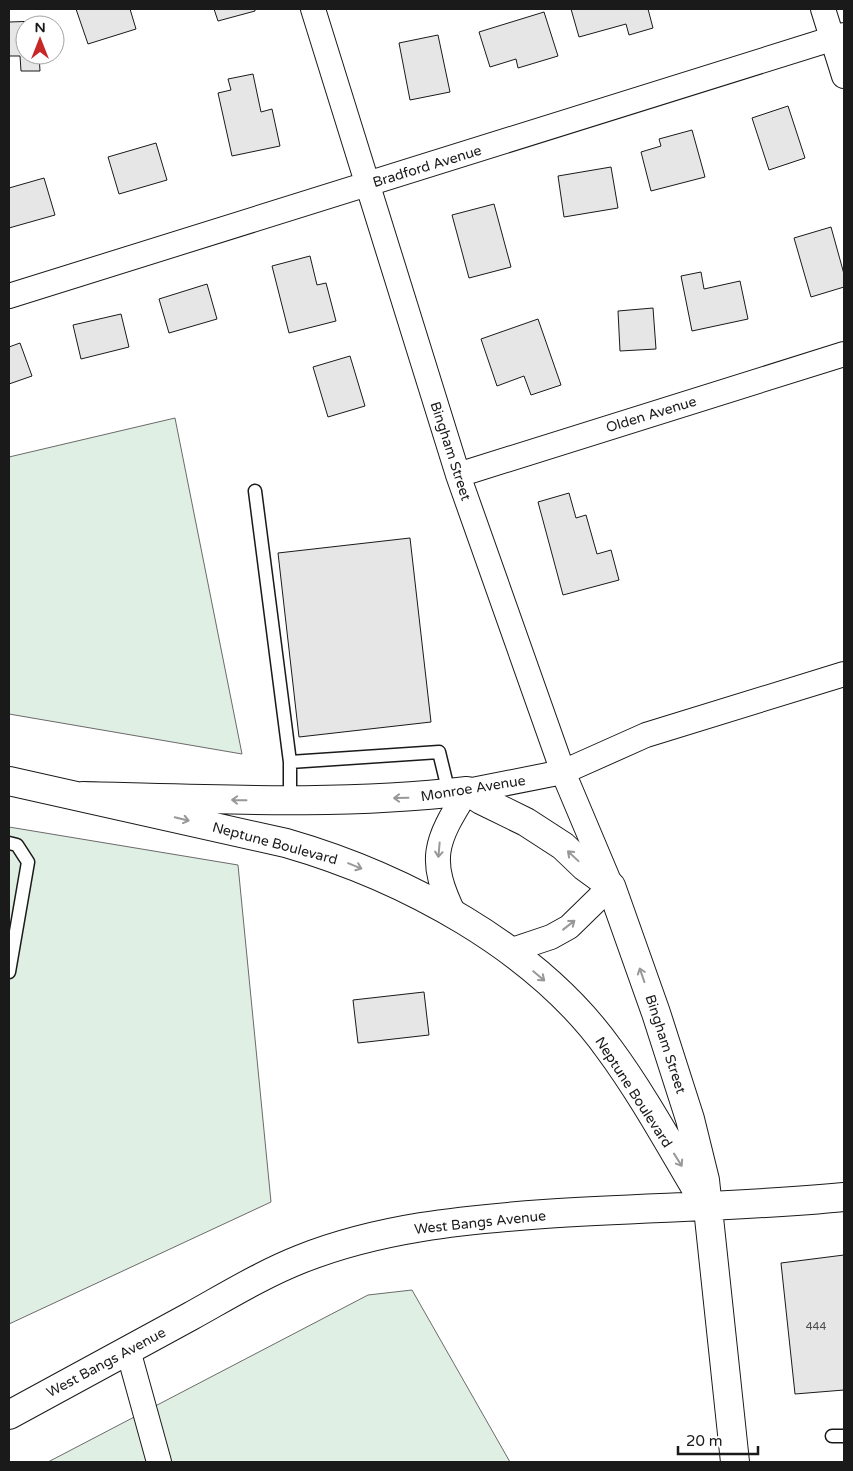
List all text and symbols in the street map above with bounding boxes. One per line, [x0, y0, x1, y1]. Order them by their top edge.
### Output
north arrow [15, 15, 65, 65]
text: N [34, 19, 46, 36]
street label: Bradford Avenue [371, 142, 484, 191]
street label: Olden Avenue [604, 393, 699, 436]
street label: Bingham Street [426, 399, 475, 504]
street label: Monroe Avenue [420, 772, 527, 805]
one-way arrow [393, 793, 409, 802]
one-way arrow [231, 795, 247, 804]
one-way arrow [173, 815, 189, 824]
street label: Neptune Boulevard [210, 819, 339, 868]
one-way arrow [434, 841, 444, 857]
one-way arrow [566, 850, 579, 862]
one-way arrow [347, 862, 362, 872]
one-way arrow [563, 920, 576, 931]
one-way arrow [637, 967, 647, 983]
one-way arrow [533, 970, 546, 981]
street label: Bingham Street [641, 992, 690, 1097]
street label: Neptune Boulevard [591, 1034, 676, 1151]
one-way arrow [674, 1153, 684, 1167]
street label: West Bangs Avenue [413, 1207, 547, 1238]
house number: 444 [806, 1320, 826, 1333]
street label: West Bangs Avenue [44, 1324, 169, 1401]
scale bar [678, 1424, 758, 1456]
text: 20 m [686, 1432, 723, 1450]

